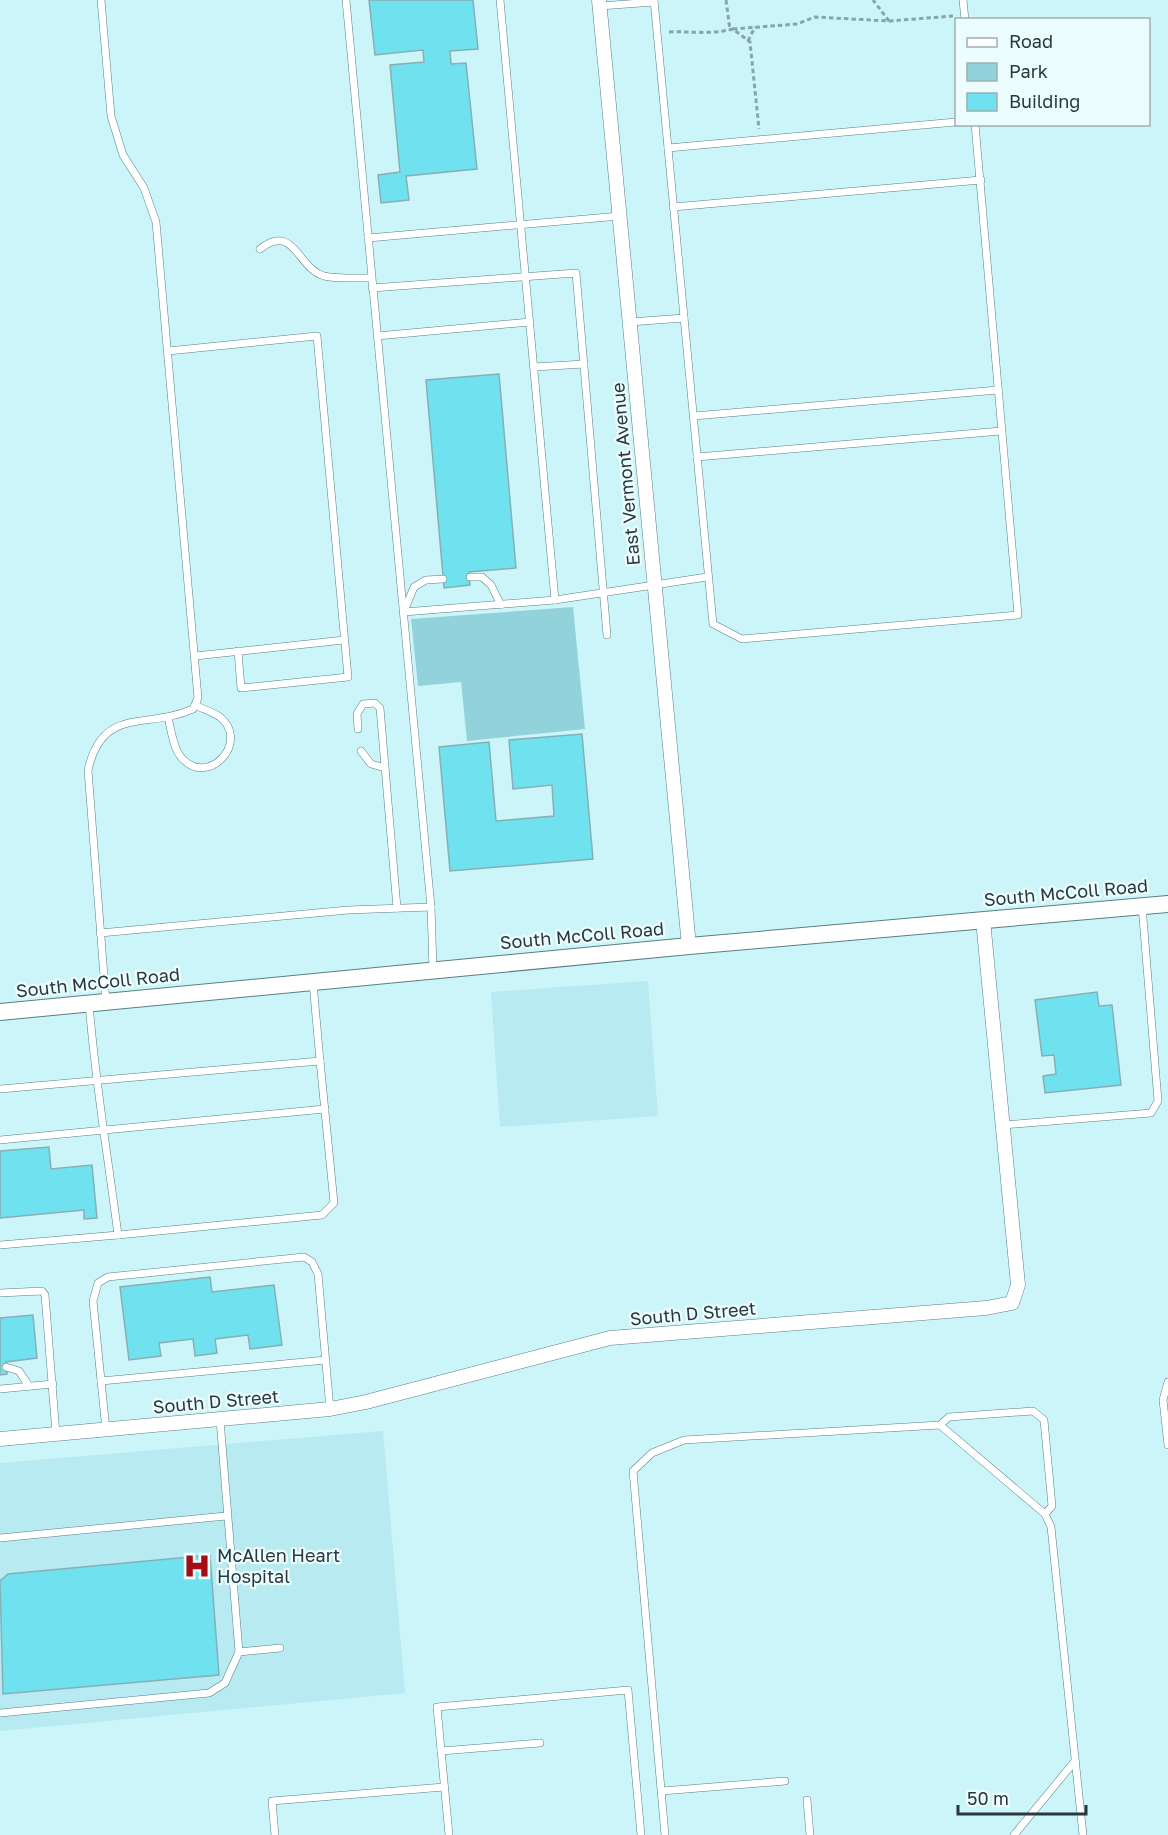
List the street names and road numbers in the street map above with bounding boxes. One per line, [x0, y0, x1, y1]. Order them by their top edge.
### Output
street label: East Vermont Avenue [606, 382, 644, 566]
street label: South McColl Road [983, 874, 1149, 910]
street label: South McColl Road [499, 917, 665, 953]
street label: South McColl Road [15, 962, 181, 1002]
street label: South D Street [629, 1297, 757, 1329]
street label: South D Street [152, 1385, 280, 1417]

